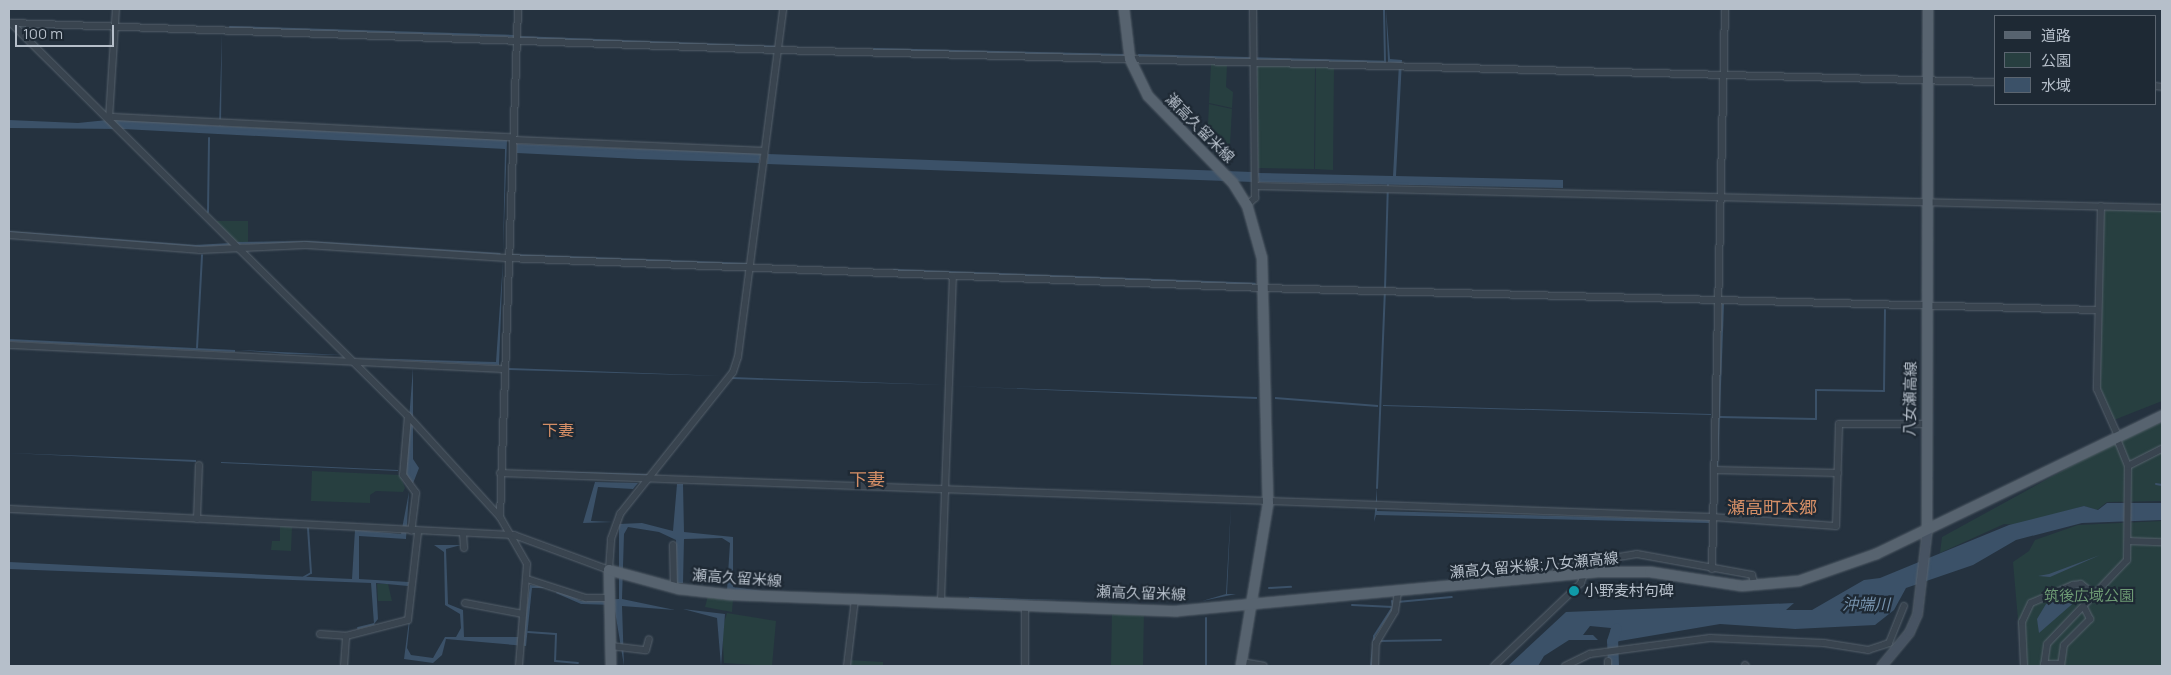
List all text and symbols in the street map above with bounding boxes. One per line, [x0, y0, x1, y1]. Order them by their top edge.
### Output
scale bar [18, 15, 116, 47]
legend [1994, 15, 2156, 105]
text: 100 m [23, 23, 63, 44]
text: 道路 [2041, 25, 2071, 46]
text: 公園 [2041, 50, 2071, 71]
text: 水域 [2041, 75, 2071, 96]
street label: 瀬高久留米線 [1162, 90, 1238, 166]
street label: 八女瀬高線 [1900, 361, 1920, 437]
district label: 下妻 [542, 420, 574, 440]
district label: 下妻 [849, 468, 885, 490]
district label: 瀬高町本郷 [1727, 496, 1817, 518]
street label: 瀬高久留米線;八女瀬高線 [1449, 549, 1619, 581]
street label: 瀬高久留米線 [691, 566, 783, 590]
street label: 瀬高久留米線 [1096, 582, 1186, 604]
place label: 小野麦村句碑 [1584, 582, 1674, 600]
marker: 小野麦村句碑 [1568, 585, 1580, 597]
park label: 筑後広域公園 [2044, 587, 2134, 605]
water label: 沖端川 [1842, 594, 1890, 614]

